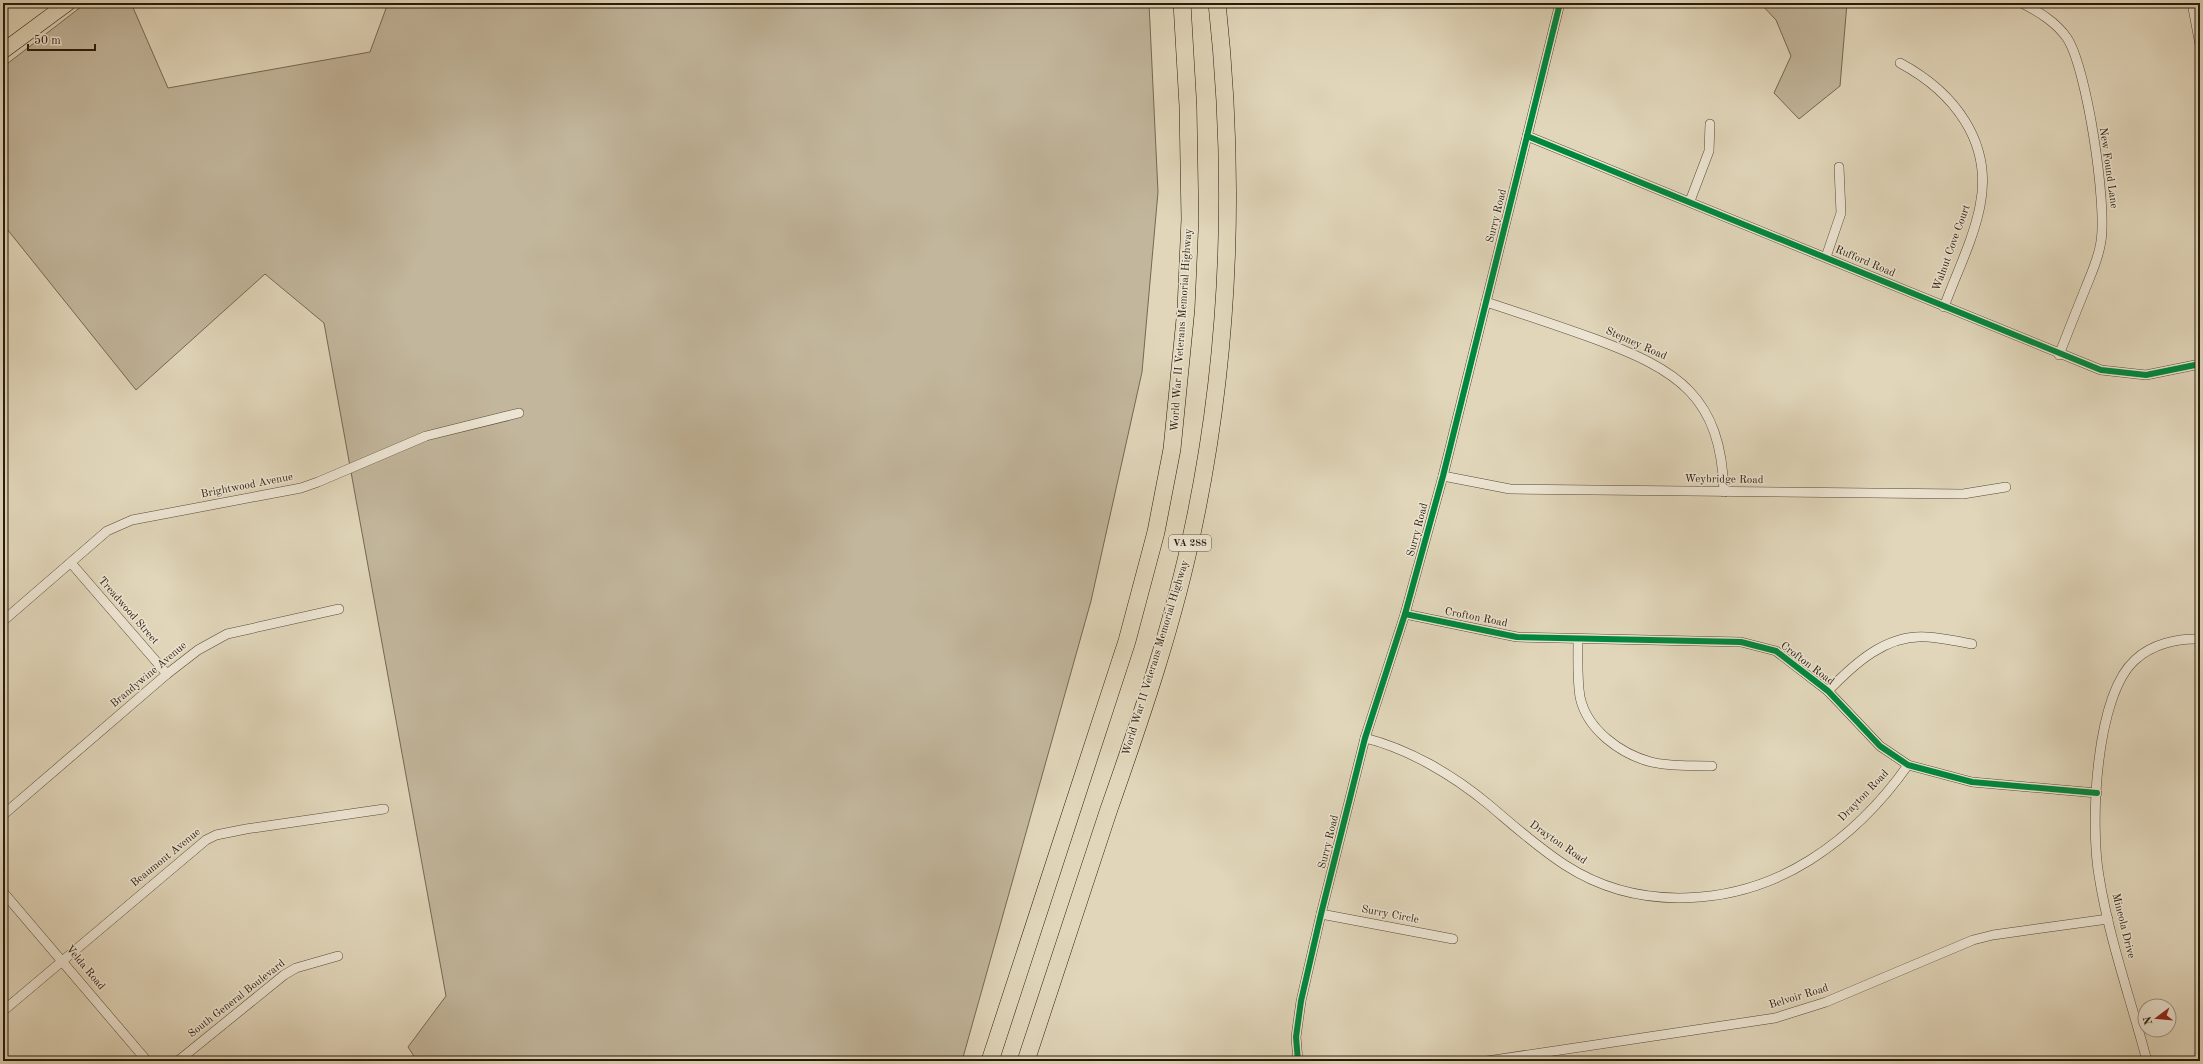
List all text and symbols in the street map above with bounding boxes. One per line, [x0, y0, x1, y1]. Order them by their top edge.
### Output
scale bar [28, 26, 95, 52]
text: 50 m [34, 34, 61, 47]
street label: New Found Lane [2097, 127, 2119, 209]
street label: Surry Road [1485, 188, 1509, 244]
street label: Walnut Cove Court [1931, 203, 1973, 293]
street label: World War II Veterans Memorial Highway [1169, 228, 1195, 432]
street label: Rufford Road [1833, 244, 1897, 280]
street label: Stepney Road [1604, 326, 1669, 363]
street label: Brightwood Avenue [200, 472, 294, 500]
street label: Weybridge Road [1684, 474, 1764, 486]
street label: Surry Road [1406, 502, 1431, 558]
road number: VA 288 [1169, 535, 1211, 551]
street label: World War II Veterans Memorial Highway [1121, 559, 1191, 757]
street label: Treadwood Street [96, 575, 160, 647]
street label: Crofton Road [1444, 607, 1509, 630]
street label: Brandywine Avenue [109, 640, 189, 710]
street label: Crofton Road [1778, 640, 1836, 688]
street label: Drayton Road [1837, 768, 1891, 824]
street label: Surry Road [1317, 814, 1341, 870]
street label: Drayton Road [1527, 819, 1589, 867]
street label: Beaumont Avenue [129, 827, 203, 889]
street label: Mineola Drive [2110, 892, 2136, 960]
street label: Surry Circle [1360, 904, 1420, 926]
street label: Velda Road [63, 944, 107, 993]
street label: South General Boulevard [187, 958, 288, 1040]
street label: Belvoir Road [1768, 983, 1830, 1011]
north arrow [2137, 998, 2177, 1038]
text: N [2142, 1014, 2155, 1026]

